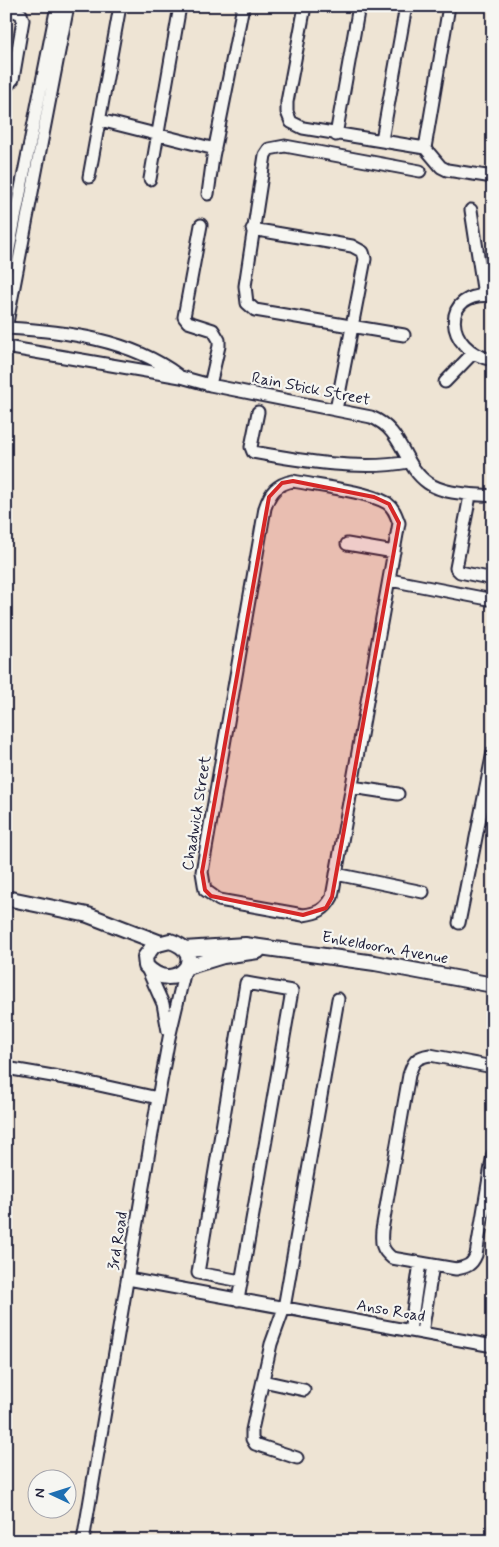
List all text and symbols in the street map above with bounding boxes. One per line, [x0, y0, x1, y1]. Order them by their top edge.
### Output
street label: Rain Stick Street [250, 367, 373, 411]
street label: Chadwick Street [178, 753, 217, 872]
street label: Enkeldoorn Avenue [320, 927, 450, 969]
street label: 3rd Road [103, 1210, 133, 1272]
street label: Anso Road [355, 1295, 427, 1327]
north arrow [28, 1470, 78, 1520]
text: N [31, 1488, 49, 1498]

